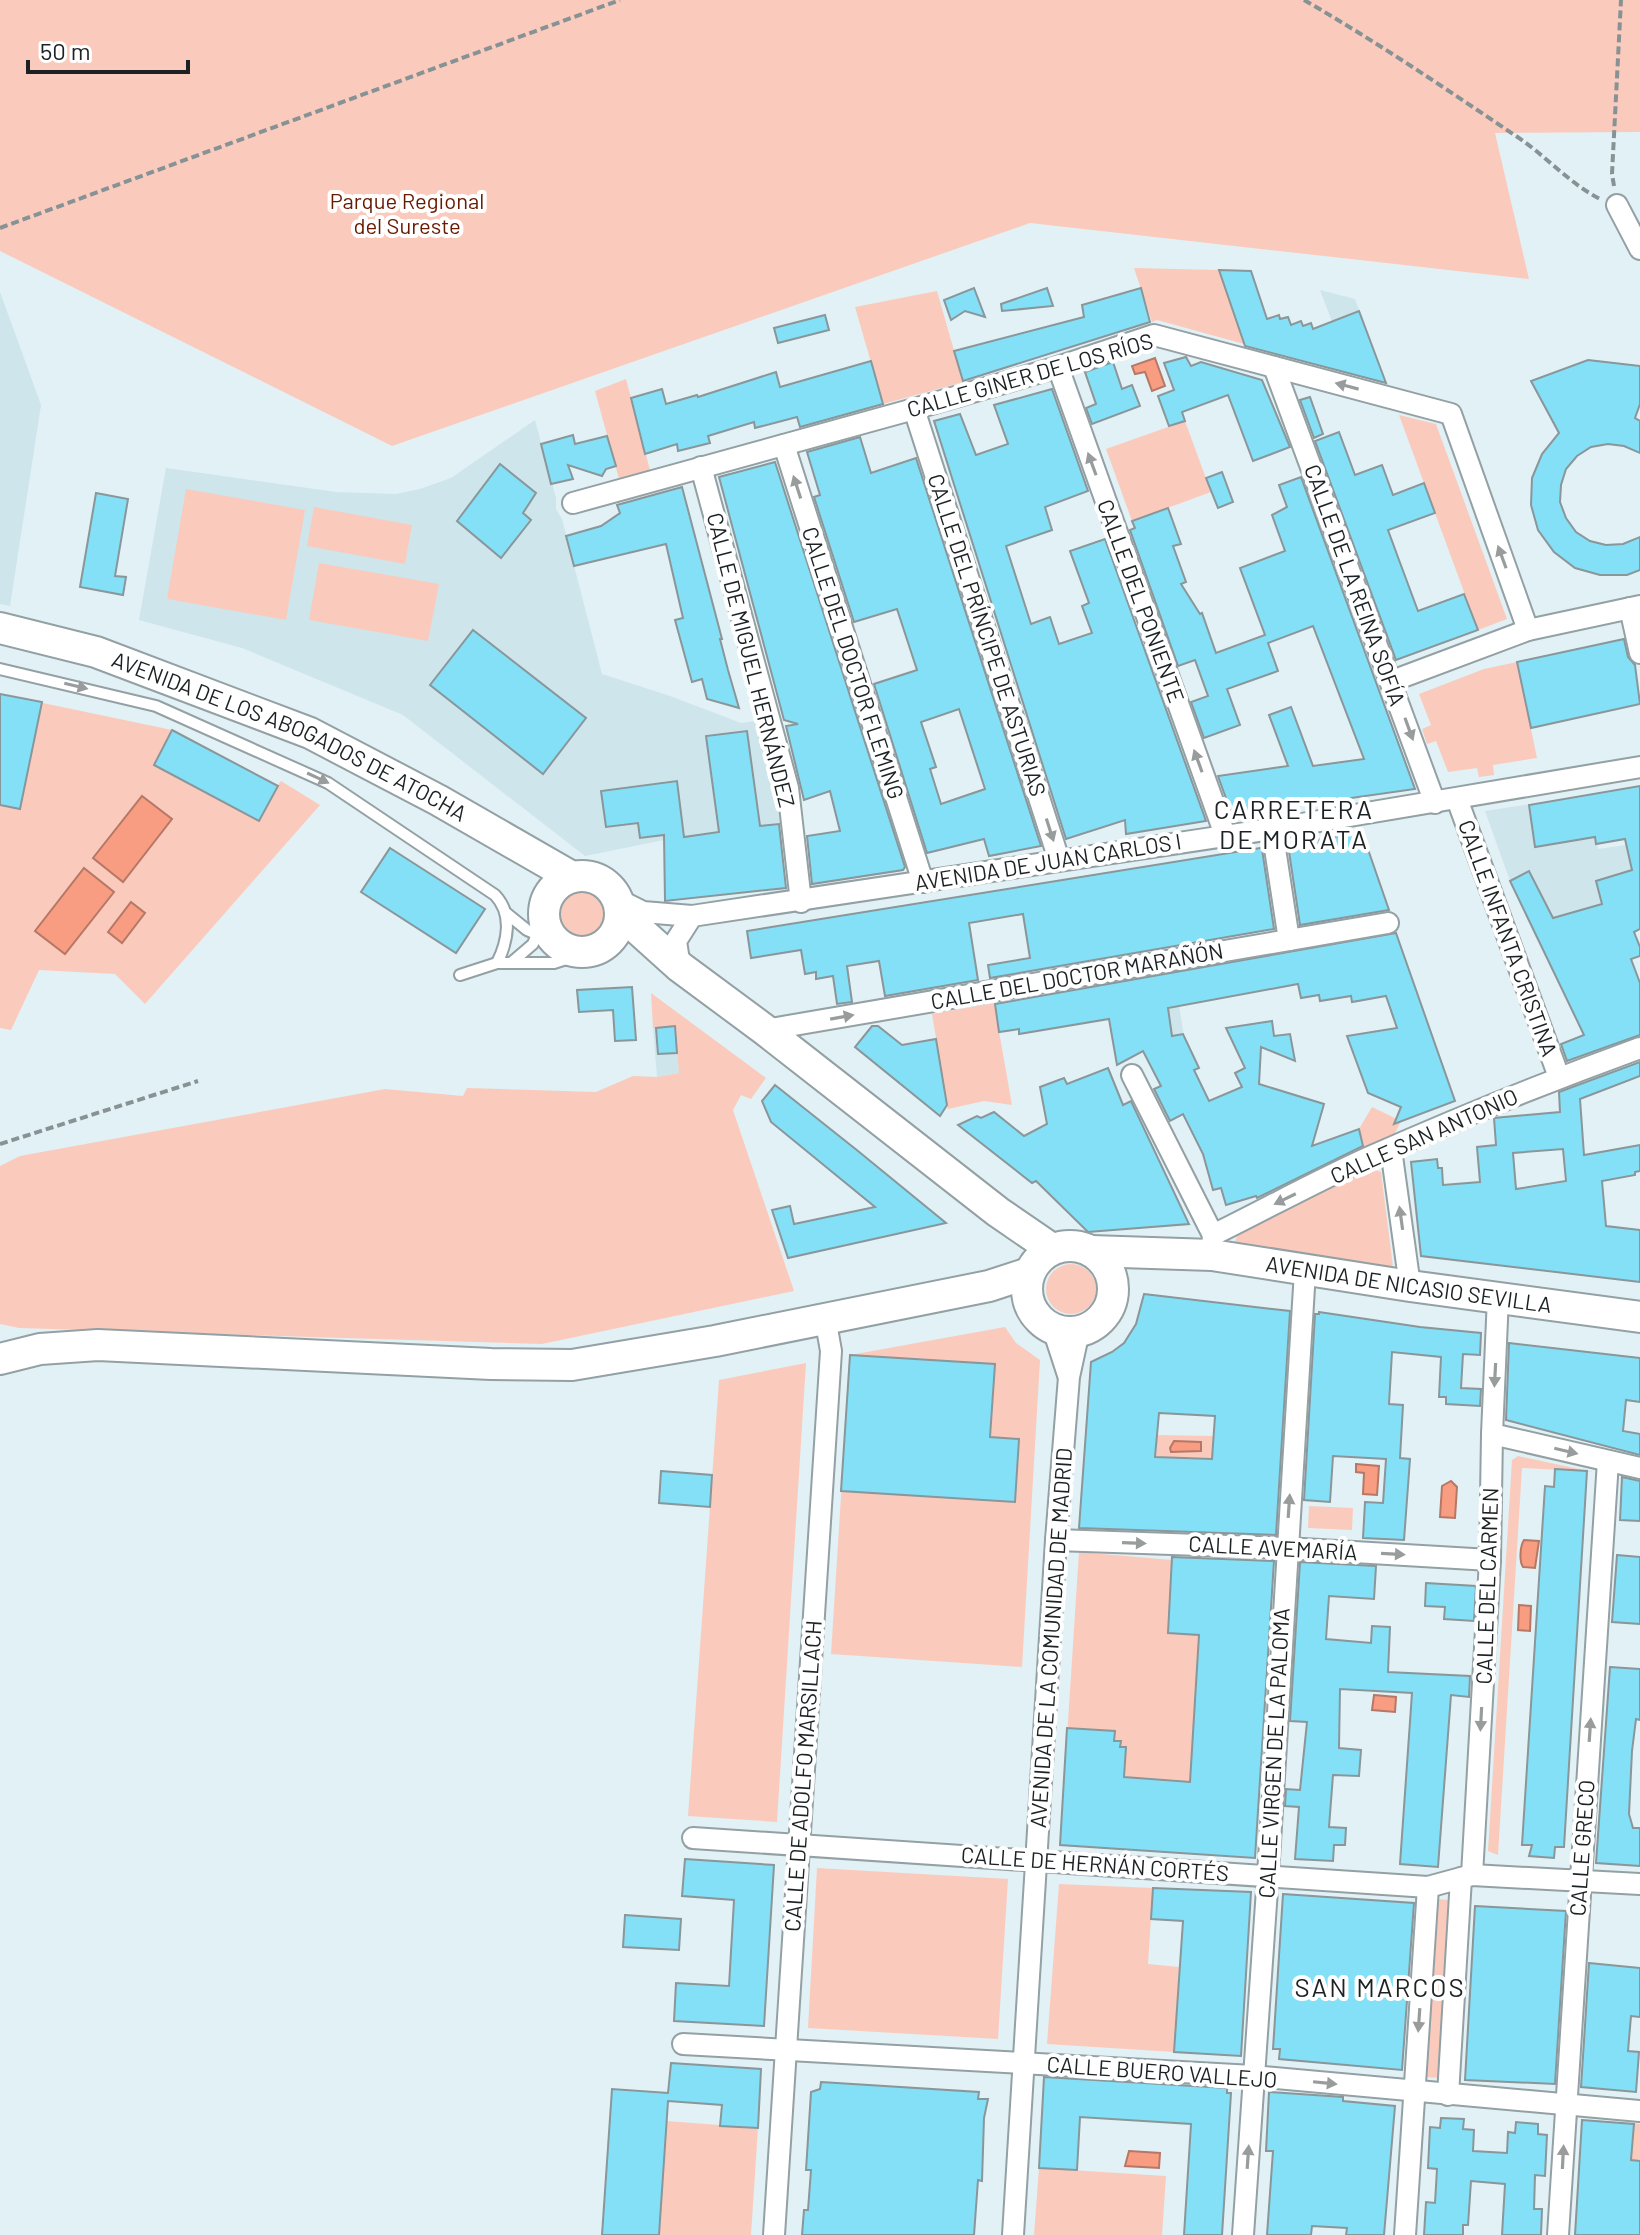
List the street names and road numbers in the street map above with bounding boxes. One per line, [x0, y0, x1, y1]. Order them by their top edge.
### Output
street label: CALLE GINER DE LOS RÍOS [904, 326, 1156, 422]
street label: CALLE DE LA REINA SOFÍA [1300, 460, 1412, 709]
street label: CALLE DEL PRÍNCIPE DE ASTURIAS [923, 470, 1052, 799]
street label: CALLE DEL PONIENTE [1093, 495, 1191, 706]
street label: CALLE DE MIGUEL HERNÁNDEZ [703, 510, 801, 810]
street label: CALLE DEL DOCTOR FLEMING [798, 523, 910, 802]
street label: AVENIDA DE LOS ABOGADOS DE ATOCHA [108, 645, 472, 826]
street label: CALLE INFANTA CRISTINA [1454, 816, 1564, 1059]
street label: AVENIDA DE JUAN CARLOS I [913, 827, 1183, 895]
street label: CALLE DEL DOCTOR MARAÑÓN [928, 936, 1225, 1014]
street label: CALLE SAN ANTONIO [1326, 1082, 1521, 1188]
street label: AVENIDA DE NICASIO SEVILLA [1264, 1250, 1553, 1317]
street label: AVENIDA DE LA COMUNIDAD DE MADRID [1024, 1447, 1076, 1829]
street label: CALLE DEL CARMEN [1470, 1487, 1502, 1685]
street label: CALLE AVEMARÍA [1188, 1530, 1358, 1564]
street label: CALLE VIRGEN DE LA PALOMA [1252, 1607, 1294, 1899]
street label: CALLE DE ADOLFO MARSILLACH [778, 1619, 826, 1933]
street label: CALLE GRECO [1563, 1779, 1599, 1917]
street label: CALLE DE HERNÁN CORTÉS [960, 1841, 1230, 1885]
street label: CALLE BUERO VALLEJO [1046, 2050, 1278, 2092]

